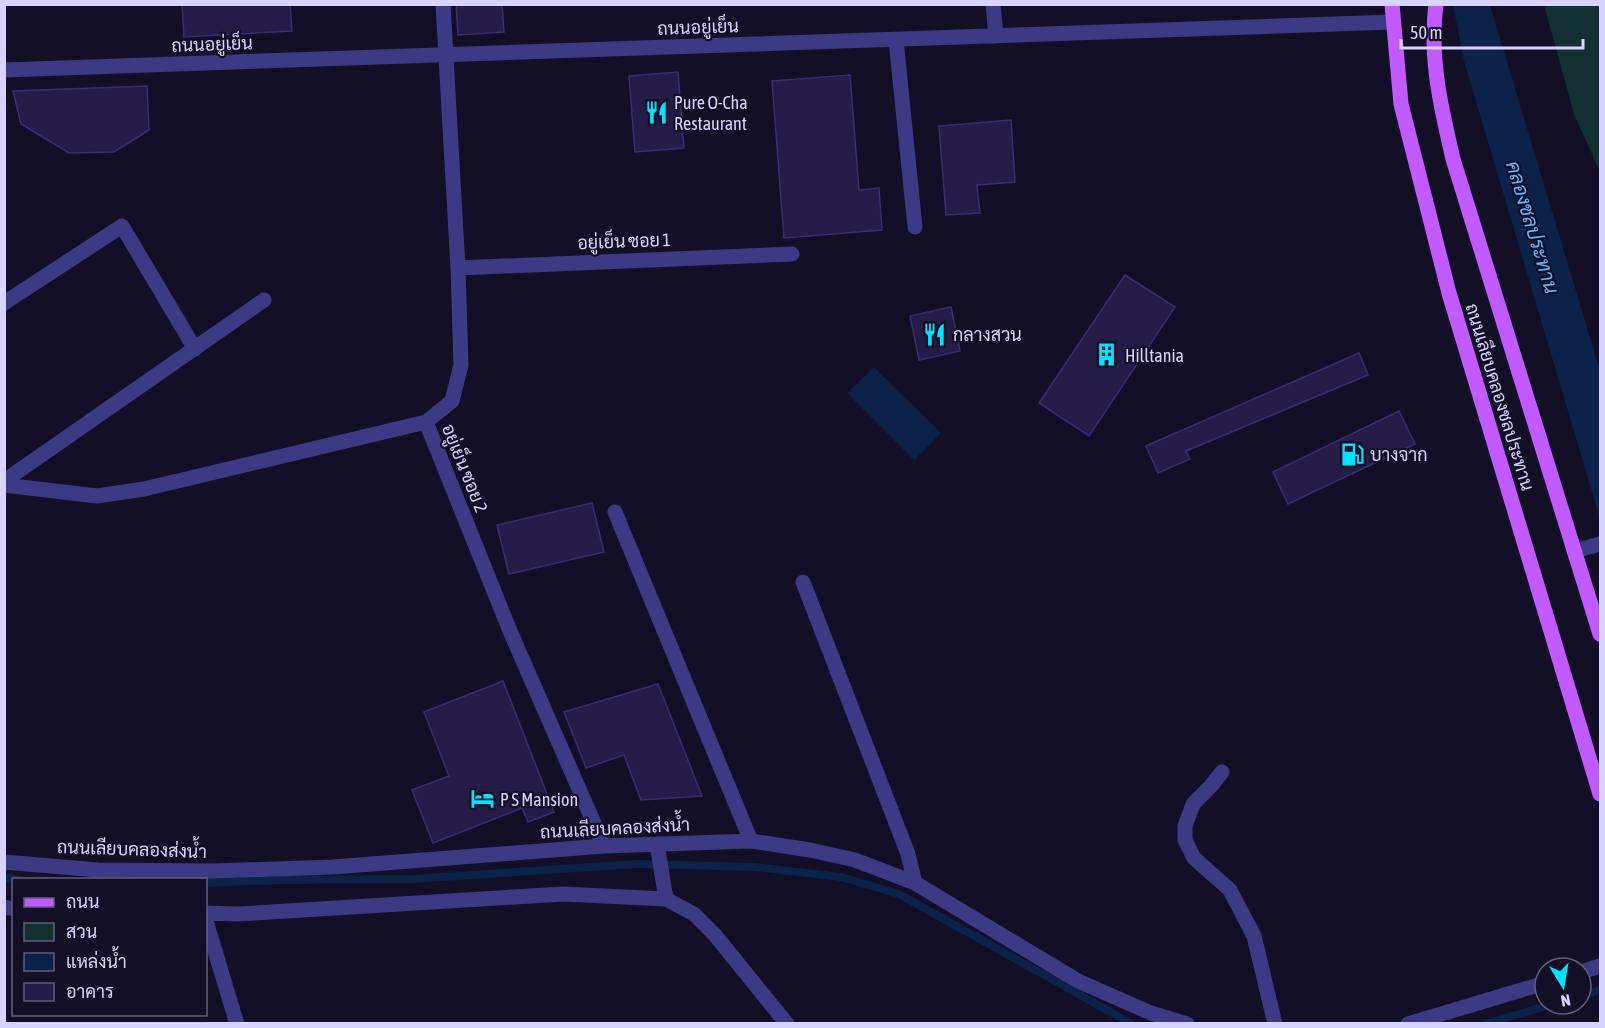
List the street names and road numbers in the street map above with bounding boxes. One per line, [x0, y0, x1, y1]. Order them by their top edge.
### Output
street label: ถนนอยู่เย็น [657, 12, 739, 42]
street label: ถนนอยู่เย็น [171, 29, 253, 59]
street label: อยู่เย็น ซอย 1 [577, 226, 671, 256]
street label: ถนนเลียบคลองชลประทาน [1461, 300, 1540, 493]
street label: อยู่เย็น ซอย 2 [435, 420, 495, 516]
street label: ถนนเลียบคลองส่งน้ำ [539, 809, 691, 842]
street label: ถนนเลียบคลองส่งน้ำ [57, 831, 208, 862]

